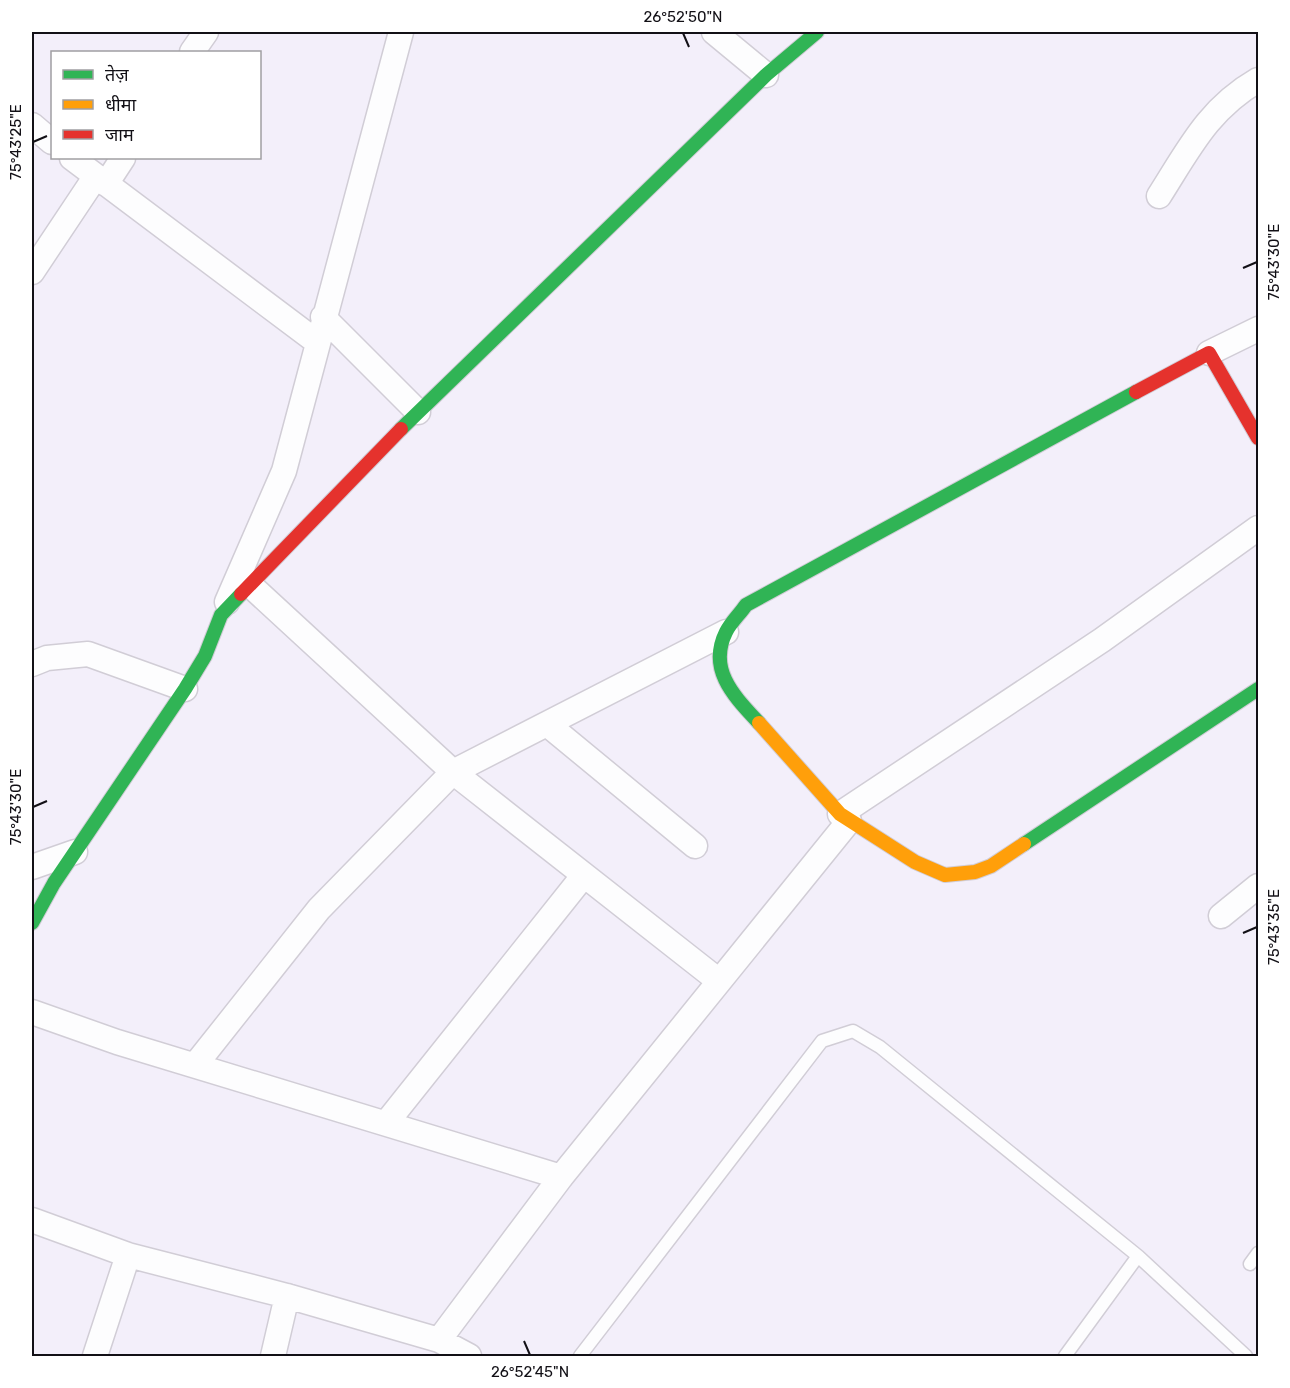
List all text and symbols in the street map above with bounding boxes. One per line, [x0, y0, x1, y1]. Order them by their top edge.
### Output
text: 26°52'50"N [643, 8, 723, 26]
legend [51, 51, 261, 159]
text: तेज़ [105, 64, 129, 86]
text: धीमा [105, 94, 136, 116]
text: 75°43'25"E [7, 104, 25, 180]
text: जाम [105, 124, 135, 146]
text: 75°43'30"E [1265, 224, 1283, 300]
text: 75°43'30"E [7, 769, 25, 845]
text: 75°43'35"E [1265, 889, 1283, 965]
text: 26°52'45"N [491, 1363, 569, 1381]

